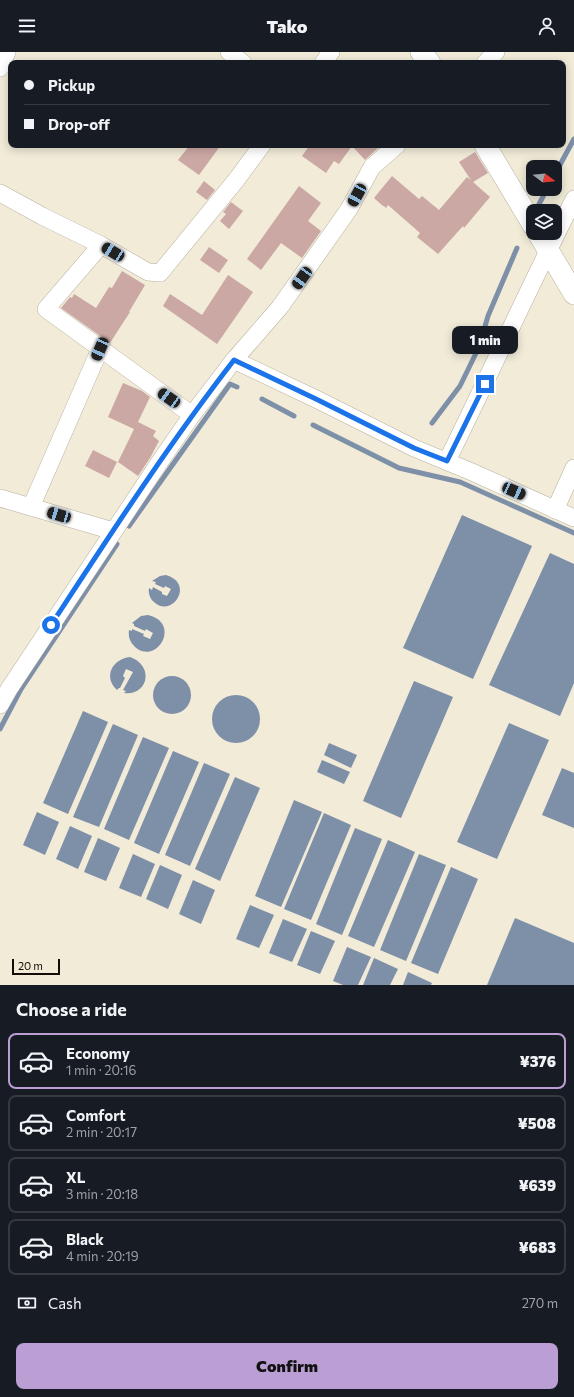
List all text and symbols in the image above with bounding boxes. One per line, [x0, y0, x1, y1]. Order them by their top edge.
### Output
icon: menu [16, 15, 38, 37]
text: Tako [267, 15, 308, 37]
icon: person [536, 15, 558, 37]
text: Pickup [48, 76, 95, 94]
text: Drop-off [48, 115, 110, 133]
north arrow [526, 160, 562, 196]
map controls [526, 160, 562, 240]
car [346, 182, 368, 208]
button: layers [526, 204, 562, 240]
car [100, 241, 126, 263]
car [290, 265, 314, 291]
callout: 1 min [452, 326, 518, 354]
text: 1 min [469, 332, 501, 348]
car [90, 336, 110, 362]
route end [476, 375, 494, 393]
car [156, 386, 182, 410]
car [501, 481, 527, 501]
car [46, 506, 72, 524]
route start [42, 616, 60, 634]
scale bar [12, 957, 60, 976]
text: 20 m [18, 959, 43, 972]
text: Choose a ride [16, 998, 127, 1020]
icon: car [18, 1043, 54, 1079]
text: Economy [66, 1044, 130, 1062]
text: ¥376 [520, 1052, 556, 1070]
text: 1 min · 20:16 [66, 1062, 136, 1078]
icon: car [18, 1105, 54, 1141]
text: Comfort [66, 1106, 126, 1124]
text: ¥508 [518, 1114, 556, 1132]
text: 2 min · 20:17 [66, 1124, 137, 1140]
icon: car [18, 1167, 54, 1203]
text: XL [66, 1168, 85, 1186]
text: ¥639 [519, 1176, 556, 1194]
text: 3 min · 20:18 [66, 1186, 138, 1202]
icon: car [18, 1229, 54, 1265]
text: Black [66, 1230, 104, 1248]
text: ¥683 [519, 1238, 556, 1256]
text: 4 min · 20:19 [66, 1248, 139, 1264]
icon: cash [16, 1292, 38, 1314]
text: Cash [48, 1294, 82, 1312]
text: 270 m [522, 1295, 558, 1311]
button: Confirm [16, 1343, 558, 1389]

